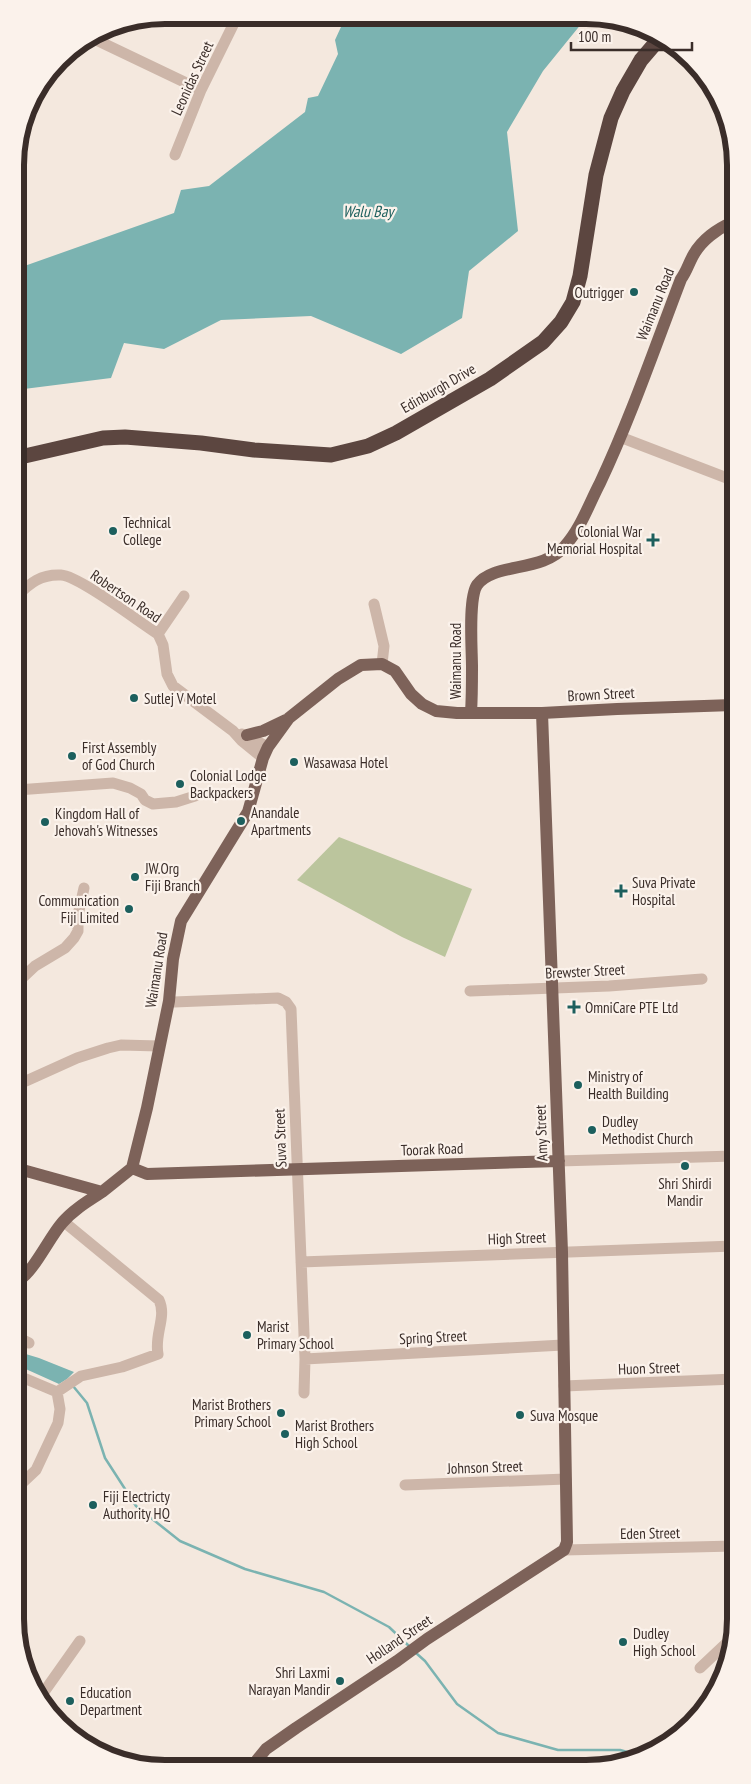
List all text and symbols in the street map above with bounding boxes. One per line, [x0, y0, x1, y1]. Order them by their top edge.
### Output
scale bar [571, 20, 692, 52]
text: 100 m [578, 27, 611, 46]
street label: Leonidas Street [167, 38, 217, 118]
water label: Walu Bay [343, 201, 395, 221]
street label: Waimanu Road [632, 265, 678, 343]
place label: Outrigger [574, 283, 625, 302]
marker: Outrigger [628, 286, 640, 298]
street label: Edinburgh Drive [397, 359, 479, 417]
place label: Technical College [123, 513, 171, 549]
place label: Colonial War Memorial Hospital [547, 522, 643, 558]
marker: Technical College [107, 525, 119, 537]
marker: Colonial War Memorial Hospital [646, 533, 660, 547]
street label: Robertson Road [87, 565, 165, 627]
street label: Waimanu Road [446, 623, 465, 699]
street label: Brown Street [567, 683, 635, 705]
place label: Sutlej V Motel [144, 689, 217, 708]
marker: Sutlej V Motel [128, 692, 140, 704]
place label: First Assembly of God Church [82, 738, 157, 774]
marker: First Assembly of God Church [66, 750, 78, 762]
place label: Wasawasa Hotel [304, 753, 388, 772]
marker: Wasawasa Hotel [288, 756, 300, 768]
place label: Colonial Lodge Backpackers [190, 766, 267, 802]
marker: Colonial Lodge Backpackers [174, 778, 186, 790]
place label: Anandale Apartments [251, 803, 311, 839]
place label: Kingdom Hall of Jehovah's Witnesses [54, 804, 158, 840]
marker: Anandale Apartments [235, 815, 247, 827]
marker: Kingdom Hall of Jehovah's Witnesses [39, 816, 51, 828]
place label: JW.Org Fiji Branch [144, 859, 200, 895]
marker: JW.Org Fiji Branch [129, 871, 141, 883]
place label: Suva Private Hospital [632, 873, 696, 909]
marker: Suva Private Hospital [614, 884, 628, 898]
place label: Communication Fiji Limited [38, 891, 119, 927]
marker: Communication Fiji Limited [123, 903, 135, 915]
street label: Waimanu Road [141, 931, 171, 1009]
street label: Brewster Street [545, 959, 625, 983]
place label: OmniCare PTE Ltd [585, 998, 678, 1017]
marker: OmniCare PTE Ltd [567, 1000, 581, 1014]
place label: Ministry of Health Building [588, 1067, 669, 1103]
marker: Ministry of Health Building [572, 1079, 584, 1091]
street label: Amy Street [531, 1105, 551, 1161]
street label: Suva Street [269, 1108, 291, 1168]
place label: Dudley Methodist Church [602, 1112, 693, 1148]
marker: Dudley Methodist Church [586, 1124, 598, 1136]
street label: Toorak Road [400, 1138, 464, 1160]
marker: Shri Shirdi Mandir [679, 1160, 691, 1172]
place label: Shri Shirdi Mandir [658, 1174, 712, 1210]
street label: High Street [487, 1227, 547, 1249]
place label: Marist Primary School [257, 1317, 334, 1353]
street label: Spring Street [399, 1326, 467, 1348]
marker: Marist Primary School [241, 1329, 253, 1341]
street label: Huon Street [618, 1357, 680, 1379]
place label: Marist Brothers Primary School [192, 1395, 271, 1431]
place label: Suva Mosque [530, 1406, 598, 1425]
marker: Marist Brothers Primary School [275, 1407, 287, 1419]
marker: Suva Mosque [514, 1409, 526, 1421]
place label: Marist Brothers High School [295, 1416, 374, 1452]
marker: Marist Brothers High School [279, 1428, 291, 1440]
street label: Johnson Street [446, 1456, 523, 1478]
place label: Fiji Electricty Authority HQ [103, 1487, 171, 1523]
marker: Fiji Electricty Authority HQ [87, 1499, 99, 1511]
street label: Eden Street [620, 1523, 680, 1543]
street label: Holland Street [363, 1610, 435, 1668]
place label: Dudley High School [633, 1624, 696, 1660]
marker: Dudley High School [617, 1636, 629, 1648]
place label: Shri Laxmi Narayan Mandir [248, 1663, 331, 1699]
marker: Shri Laxmi Narayan Mandir [334, 1675, 346, 1687]
place label: Education Department [80, 1683, 142, 1719]
marker: Education Department [64, 1695, 76, 1707]

